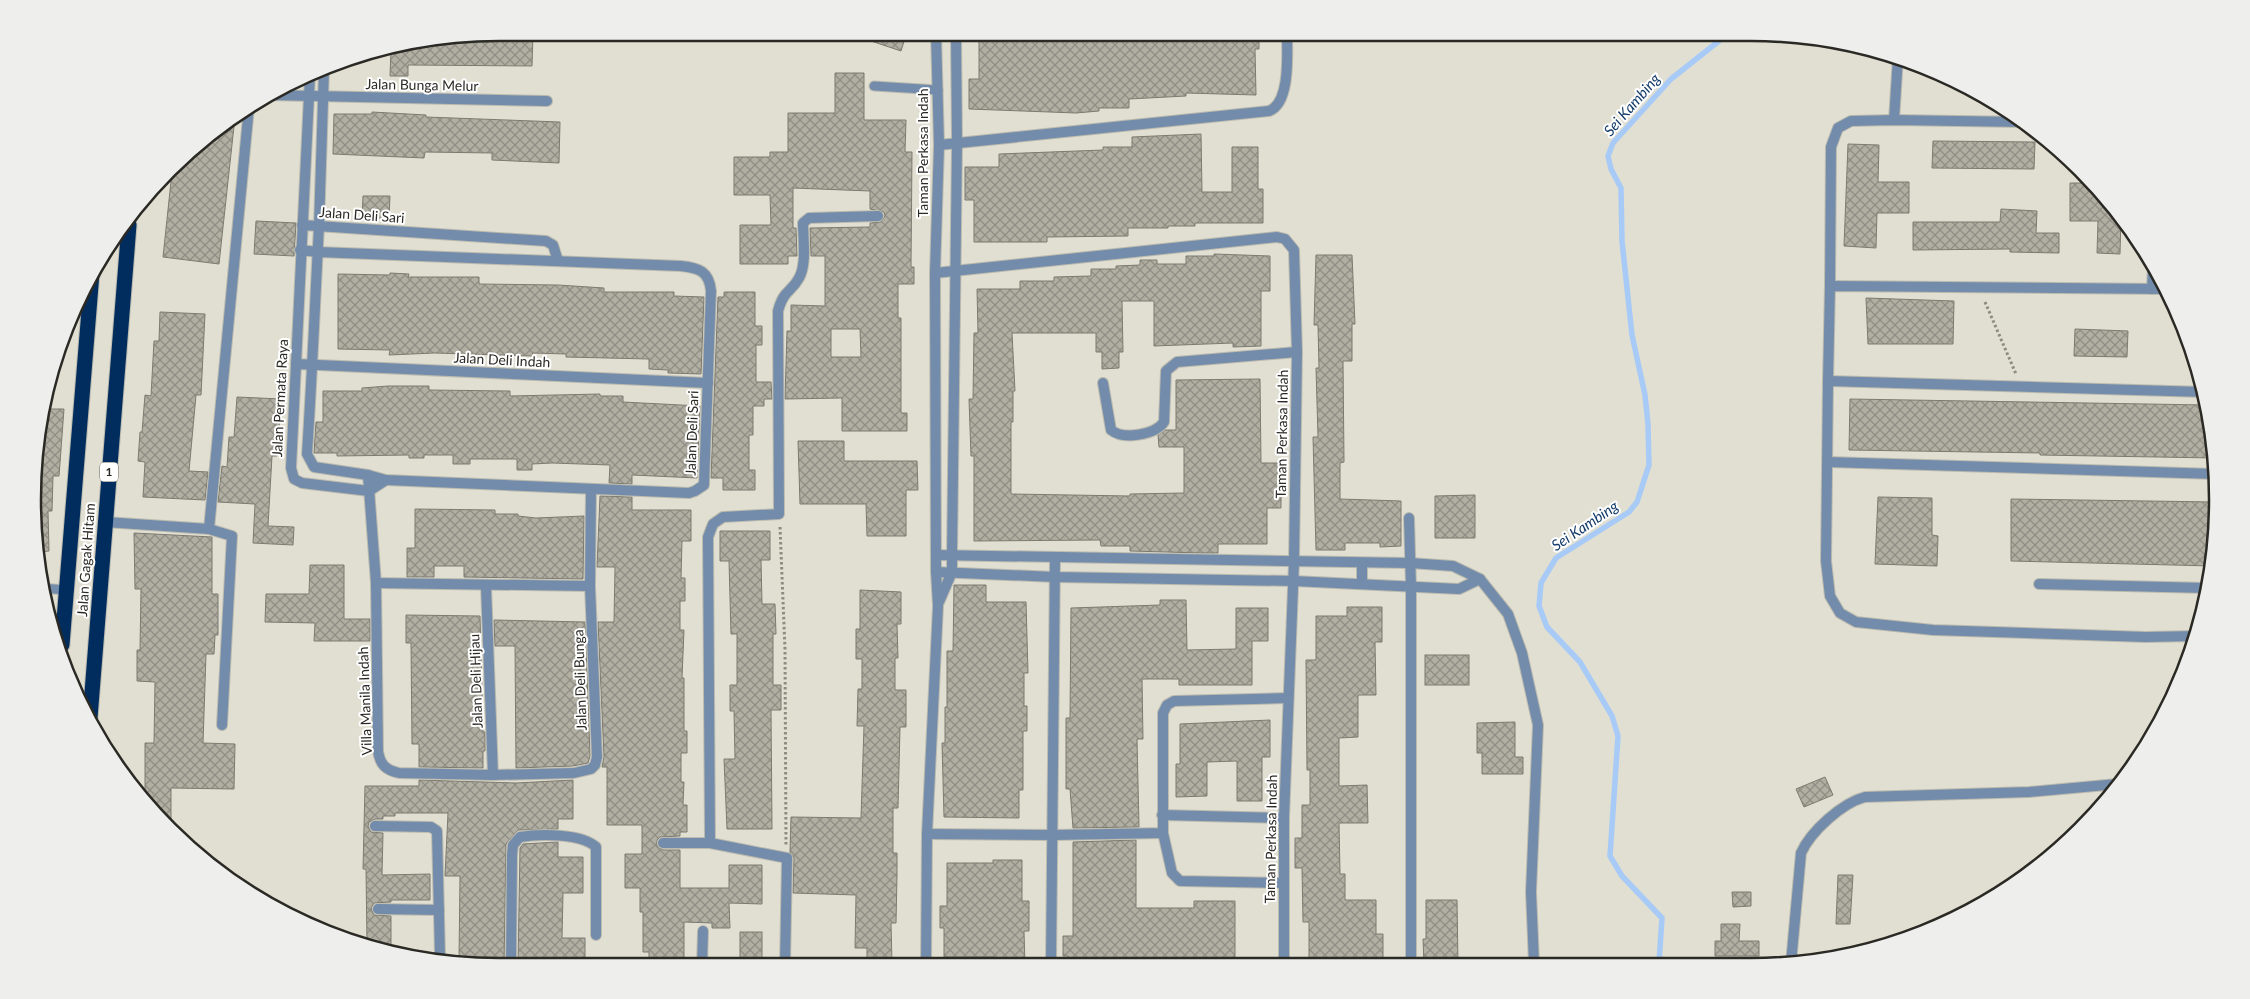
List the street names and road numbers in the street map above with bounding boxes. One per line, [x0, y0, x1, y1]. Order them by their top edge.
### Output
street label: Jalan Bunga Melur [365, 75, 479, 94]
street label: Taman Perkasa Indah [914, 89, 931, 217]
street label: Jalan Deli Sari [319, 203, 405, 226]
street label: Jalan Permata Raya [268, 338, 291, 457]
street label: Jalan Deli Indah [453, 348, 551, 371]
street label: Taman Perkasa Indah [1272, 369, 1291, 499]
street label: Jalan Deli Sari [682, 390, 701, 476]
road number: 1 [100, 462, 118, 482]
street label: Jalan Gagak Hitam [73, 503, 98, 617]
street label: Jalan Deli Bunga [569, 629, 590, 731]
street label: Jalan Deli Hijau [465, 633, 486, 729]
street label: Villa Manila Indah [354, 646, 375, 756]
street label: Taman Perkasa Indah [1261, 774, 1280, 904]

